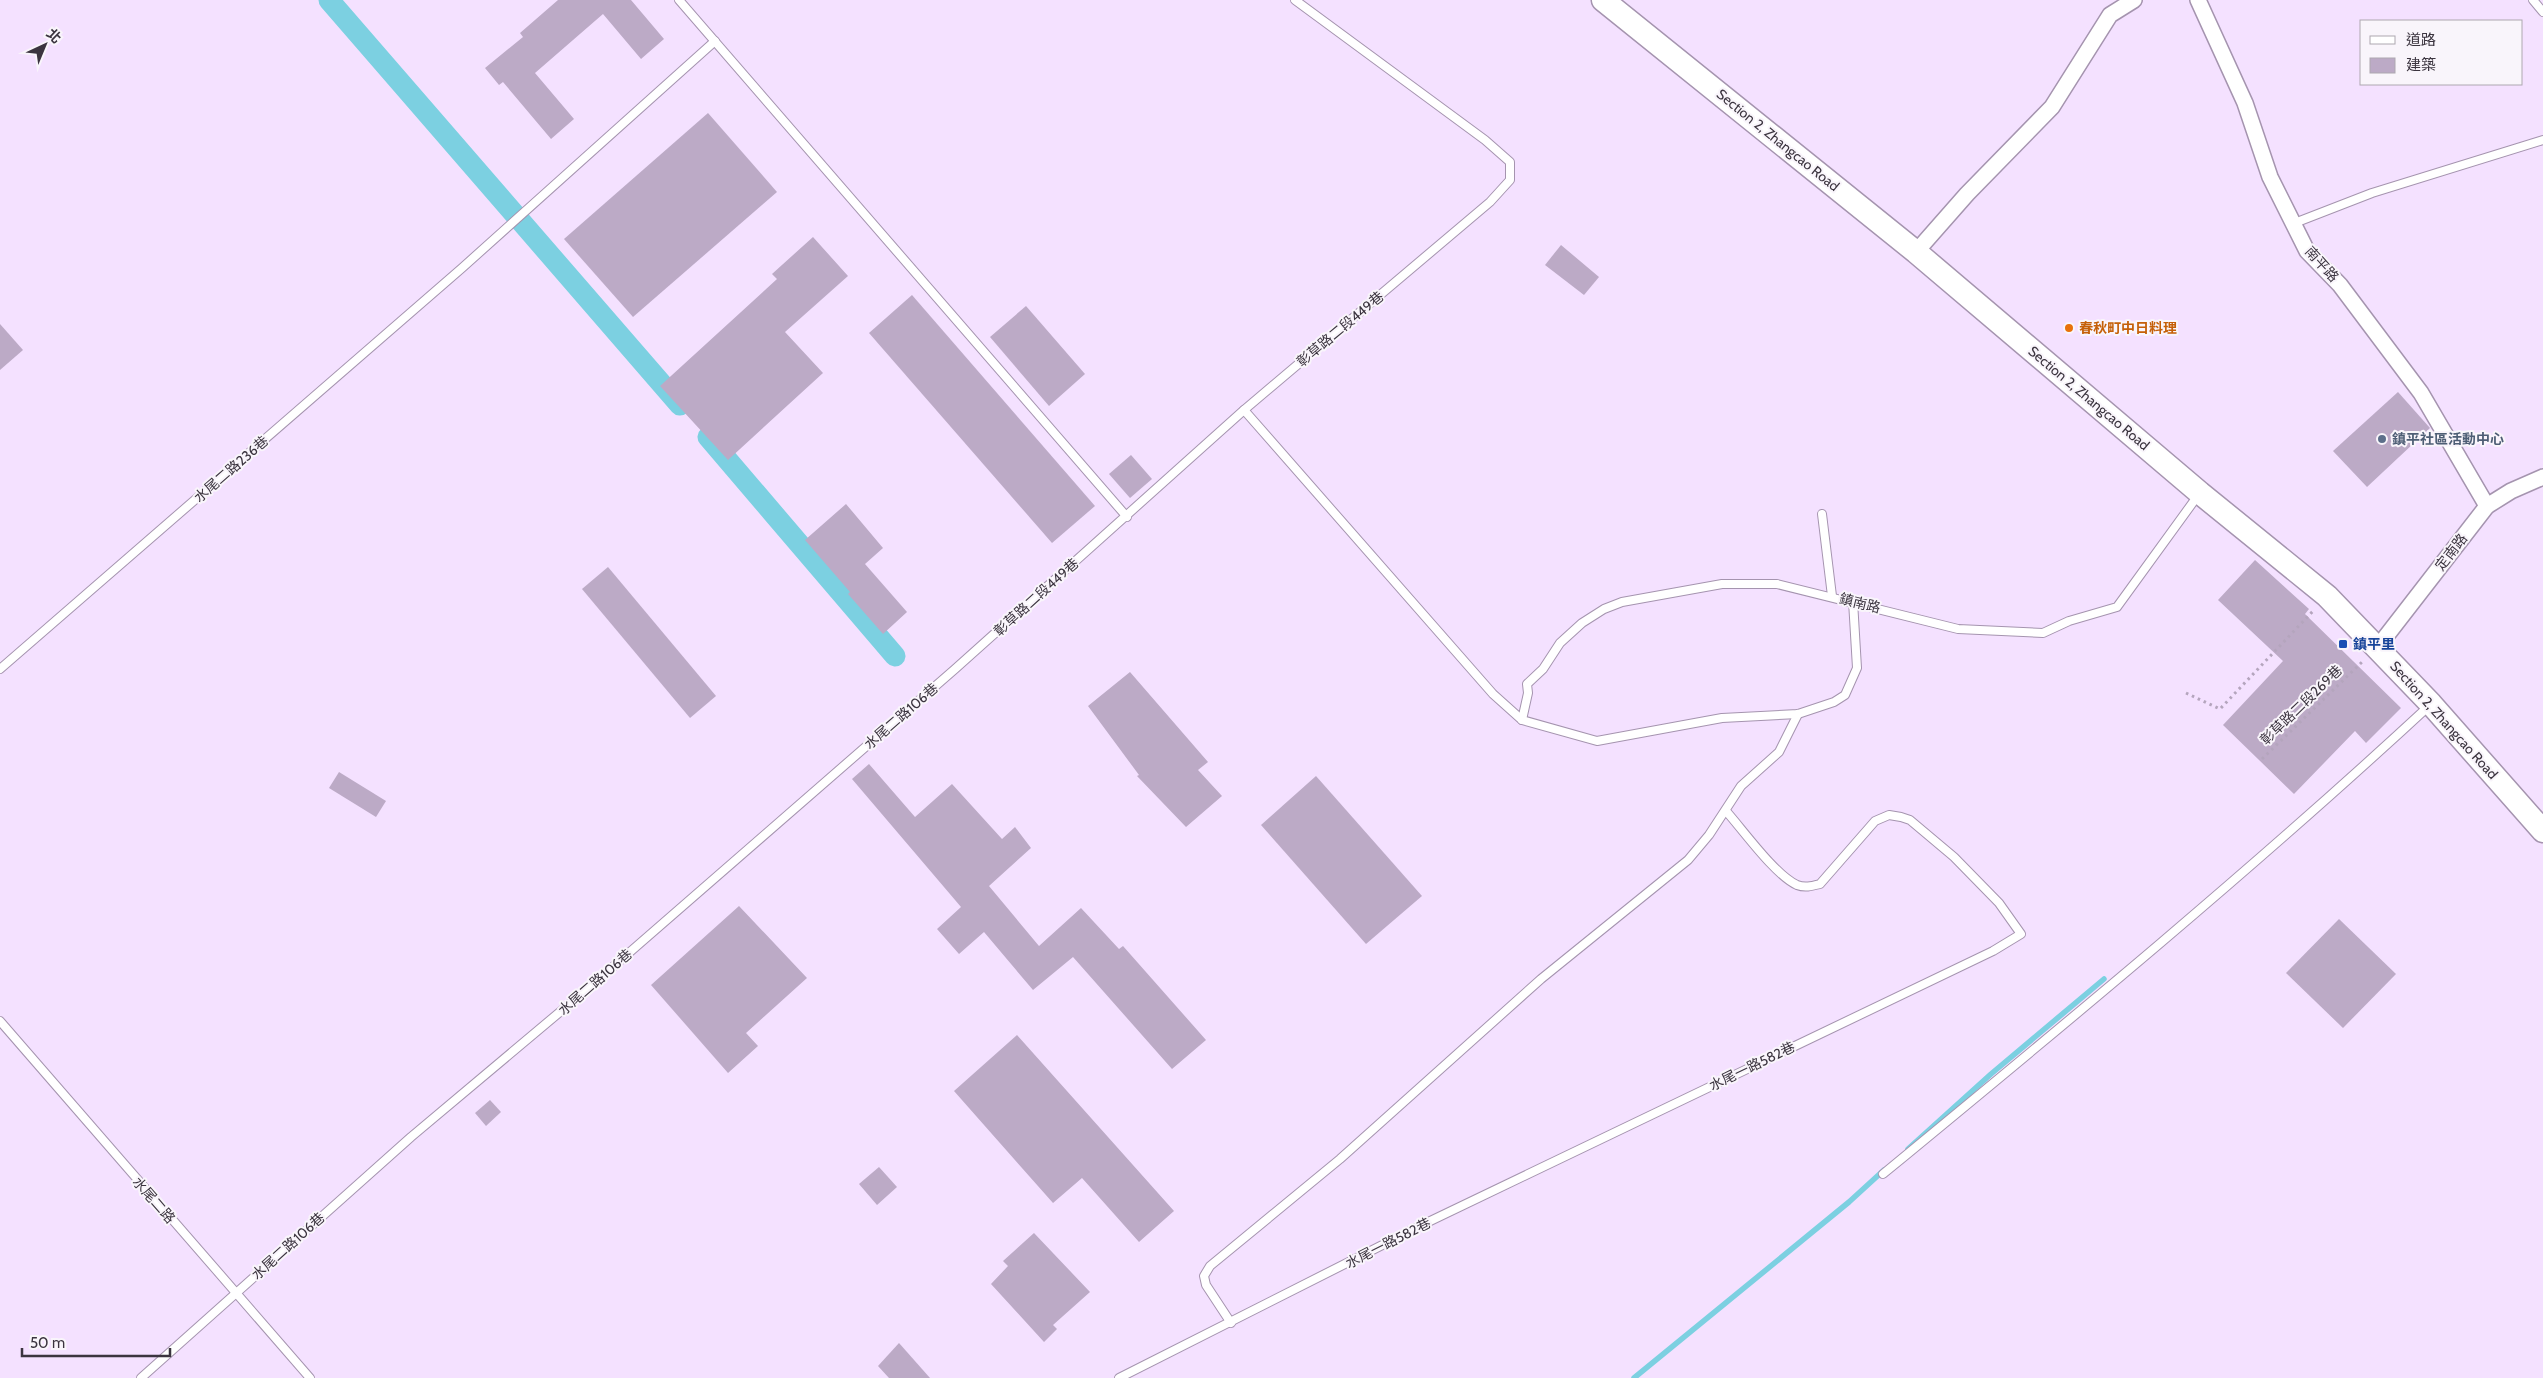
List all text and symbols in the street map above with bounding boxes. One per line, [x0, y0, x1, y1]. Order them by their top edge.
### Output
north arrow [20, 20, 70, 70]
legend [2360, 20, 2523, 85]
text: 北 [43, 24, 65, 47]
text: 道路 [2406, 31, 2436, 49]
text: 建築 [2406, 56, 2436, 74]
street label: Section 2, Zhangcao Road [1713, 85, 1843, 195]
street label: 南平路 [2301, 242, 2343, 286]
street label: 彰草路二段449巷 [1293, 287, 1387, 371]
place label: 春秋町中日料理 [2079, 319, 2177, 337]
marker: 春秋町中日料理 [2063, 322, 2075, 334]
street label: Section 2, Zhangcao Road [2025, 342, 2153, 454]
place label: 鎮平社區活動中心 [2392, 430, 2504, 448]
street label: 水尾二路236巷 [190, 432, 272, 506]
marker: 鎮平社區活動中心 [2376, 433, 2388, 445]
street label: 定南路 [2431, 530, 2471, 574]
street label: 彰草路二段449巷 [990, 554, 1082, 640]
street label: 鎮南路 [1837, 589, 1883, 617]
place label: 鎮平里 [2353, 635, 2395, 653]
marker: 鎮平里 [2337, 638, 2349, 650]
street label: Section 2, Zhangcao Road [2386, 657, 2502, 783]
street label: 彰草路二段269巷 [2256, 661, 2346, 749]
street label: 水尾二路106巷 [860, 679, 942, 753]
street label: 水尾二路106巷 [554, 945, 636, 1019]
street label: 水尾一路582巷 [1706, 1037, 1798, 1095]
street label: 水尾二路 [129, 1173, 179, 1227]
street label: 水尾二路106巷 [248, 1208, 328, 1284]
street label: 水尾一路582巷 [1342, 1214, 1434, 1272]
scale bar [22, 1326, 170, 1358]
text: 50 m [30, 1334, 65, 1352]

